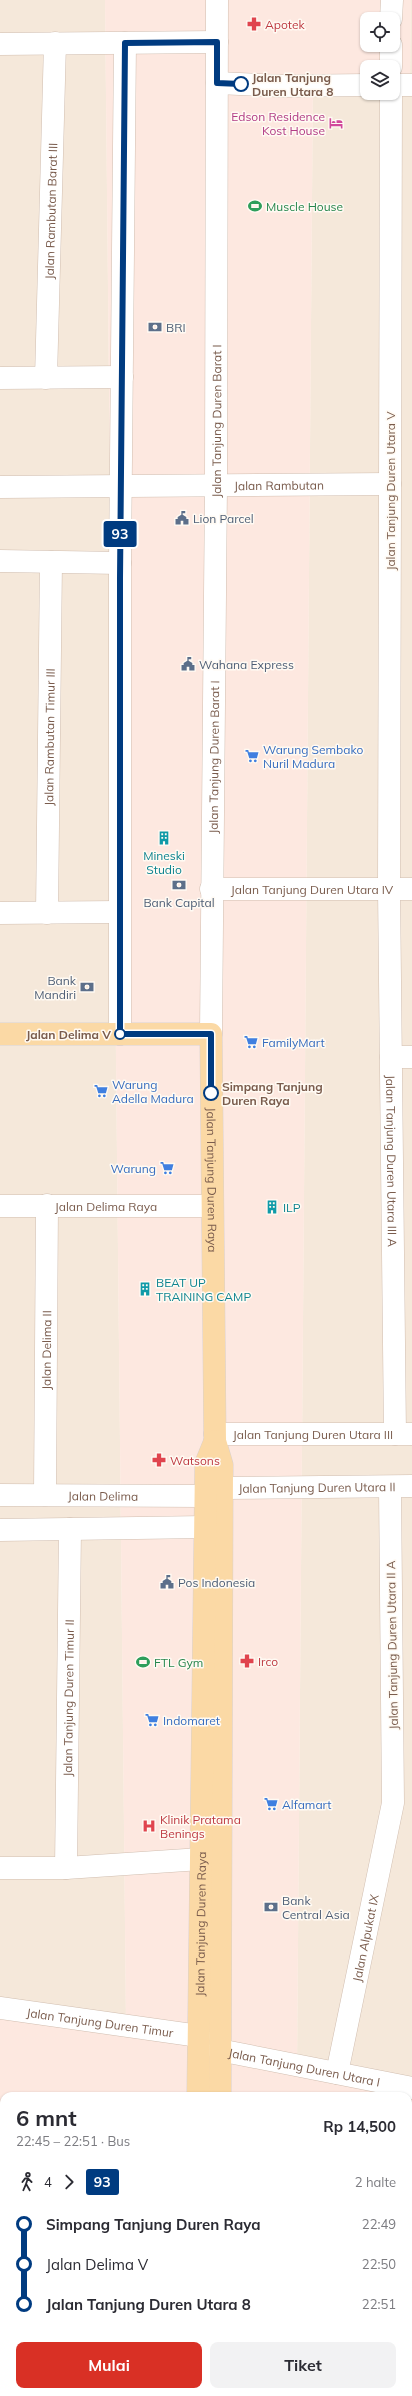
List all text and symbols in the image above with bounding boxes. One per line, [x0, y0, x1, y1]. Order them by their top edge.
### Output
map controls [360, 12, 400, 100]
button: locate [360, 12, 400, 52]
pharmacy icon: Apotek [246, 16, 262, 32]
place label: Apotek [265, 17, 305, 32]
button: layers [360, 60, 400, 100]
place label: Jalan Tanjung Duren Utara 8 [252, 70, 333, 99]
marker: Jalan Tanjung Duren Utara 8 [233, 76, 249, 92]
place label: Edson Residence Kost House [231, 109, 325, 138]
hotel icon: Edson Residence Kost House [328, 115, 344, 131]
street label: Jalan Rambutan Barat III [41, 143, 60, 280]
sports icon: Muscle House [247, 198, 263, 214]
place label: Muscle House [266, 199, 343, 214]
bank icon: BRI [147, 319, 163, 335]
place label: BRI [166, 320, 186, 335]
street label: Jalan Tanjung Duren Barat I [208, 344, 224, 498]
street label: Jalan Tanjung Duren Utara V [383, 411, 398, 571]
street label: Jalan Rambutan [234, 477, 324, 493]
public building icon: Lion Parcel [174, 510, 190, 526]
place label: Lion Parcel [193, 511, 254, 526]
line badge: 93 [102, 521, 138, 547]
text: 93 [112, 525, 128, 543]
public building icon: Wahana Express [180, 656, 196, 672]
place label: Wahana Express [199, 657, 294, 672]
street label: Jalan Rambutan Timur III [41, 668, 57, 806]
street label: Jalan Tanjung Duren Barat I [205, 680, 222, 834]
place label: Warung Sembako Nuril Madura [263, 742, 364, 771]
supermarket icon: Warung Sembako Nuril Madura [244, 748, 260, 764]
building icon: Mineski Studio [156, 830, 172, 846]
place label: Mineski Studio [143, 848, 185, 877]
bank icon: Bank Capital [171, 877, 187, 893]
street label: Jalan Tanjung Duren Utara IV [231, 882, 394, 897]
place label: Bank Capital [143, 895, 215, 910]
place label: Bank Mandiri [34, 973, 77, 1002]
bank icon: Bank Mandiri [79, 979, 95, 995]
place label: Jalan Delima V [26, 1027, 111, 1042]
marker: Jalan Delima V [114, 1028, 126, 1040]
supermarket icon: FamilyMart [243, 1034, 259, 1050]
place label: FamilyMart [262, 1035, 325, 1050]
street label: Jalan Tanjung Duren Utara III A [384, 1075, 400, 1247]
place label: Warung Adella Madura [112, 1077, 194, 1106]
place label: Simpang Tanjung Duren Raya [222, 1079, 323, 1108]
supermarket icon: Warung Adella Madura [93, 1083, 109, 1099]
marker: Simpang Tanjung Duren Raya [203, 1085, 219, 1101]
street label: Jalan Tanjung Duren Raya [204, 1107, 221, 1253]
supermarket icon: Warung [159, 1160, 175, 1176]
place label: Warung [111, 1161, 156, 1176]
street label: Jalan Delima Raya [55, 1199, 157, 1214]
building icon: ILP [264, 1199, 280, 1215]
place label: ILP [283, 1200, 301, 1215]
place label: BEAT UP TRAINING CAMP [156, 1275, 251, 1304]
building icon: BEAT UP TRAINING CAMP [137, 1281, 153, 1297]
street label: Jalan Delima II [38, 1310, 54, 1390]
street label: Jalan Tanjung Duren Utara III [233, 1427, 393, 1442]
pharmacy icon: Watsons [151, 1452, 167, 1468]
place label: Watsons [170, 1453, 220, 1468]
street label: Jalan Tanjung Duren Utara II [238, 1479, 396, 1495]
street label: Jalan Delima [68, 1488, 138, 1503]
street label: Jalan Tanjung Duren Utara II A [383, 1560, 401, 1730]
public building icon: Pos Indonesia [159, 1574, 175, 1590]
place label: Pos Indonesia [178, 1575, 255, 1590]
street label: Jalan Tanjung Duren Timur II [60, 1619, 76, 1777]
pharmacy icon: Irco [239, 1653, 255, 1669]
sports icon: FTL Gym [135, 1654, 151, 1670]
place label: Irco [258, 1654, 278, 1669]
place label: FTL Gym [154, 1655, 203, 1670]
supermarket icon: Indomaret [144, 1712, 160, 1728]
place label: Indomaret [163, 1713, 220, 1728]
supermarket icon: Alfamart [263, 1796, 279, 1812]
place label: Alfamart [282, 1797, 331, 1812]
place label: Klinik Pratama Benings [160, 1812, 241, 1841]
hospital icon: Klinik Pratama Benings [141, 1818, 157, 1834]
street label: Jalan Tanjung Duren Raya [192, 1851, 209, 1997]
place label: Bank Central Asia [282, 1893, 350, 1922]
street label: Jalan Alpukat IX [349, 1893, 381, 1983]
bank icon: Bank Central Asia [263, 1899, 279, 1915]
street label: Jalan Tanjung Duren Timur [26, 2004, 175, 2040]
street label: Jalan Tanjung Duren Utara I [227, 2045, 381, 2089]
text: 6 mnt [16, 2104, 77, 2132]
text: Rp 14,500 [323, 2117, 396, 2136]
text: 22:45 – 22:51 · Bus [16, 2133, 130, 2149]
icon: walk [16, 2171, 38, 2193]
icon: forward [58, 2171, 80, 2193]
text: 93 [94, 2173, 111, 2191]
text: 4 [44, 2174, 52, 2190]
text: 2 halte [355, 2174, 396, 2190]
text: Simpang Tanjung Duren Raya [46, 2215, 260, 2234]
text: 22:49 [362, 2216, 396, 2232]
text: Jalan Delima V [46, 2255, 148, 2274]
text: 22:50 [362, 2256, 396, 2272]
text: Jalan Tanjung Duren Utara 8 [46, 2295, 251, 2314]
text: 22:51 [362, 2296, 396, 2312]
button: Mulai [16, 2342, 202, 2388]
button: Tiket [210, 2342, 396, 2388]

